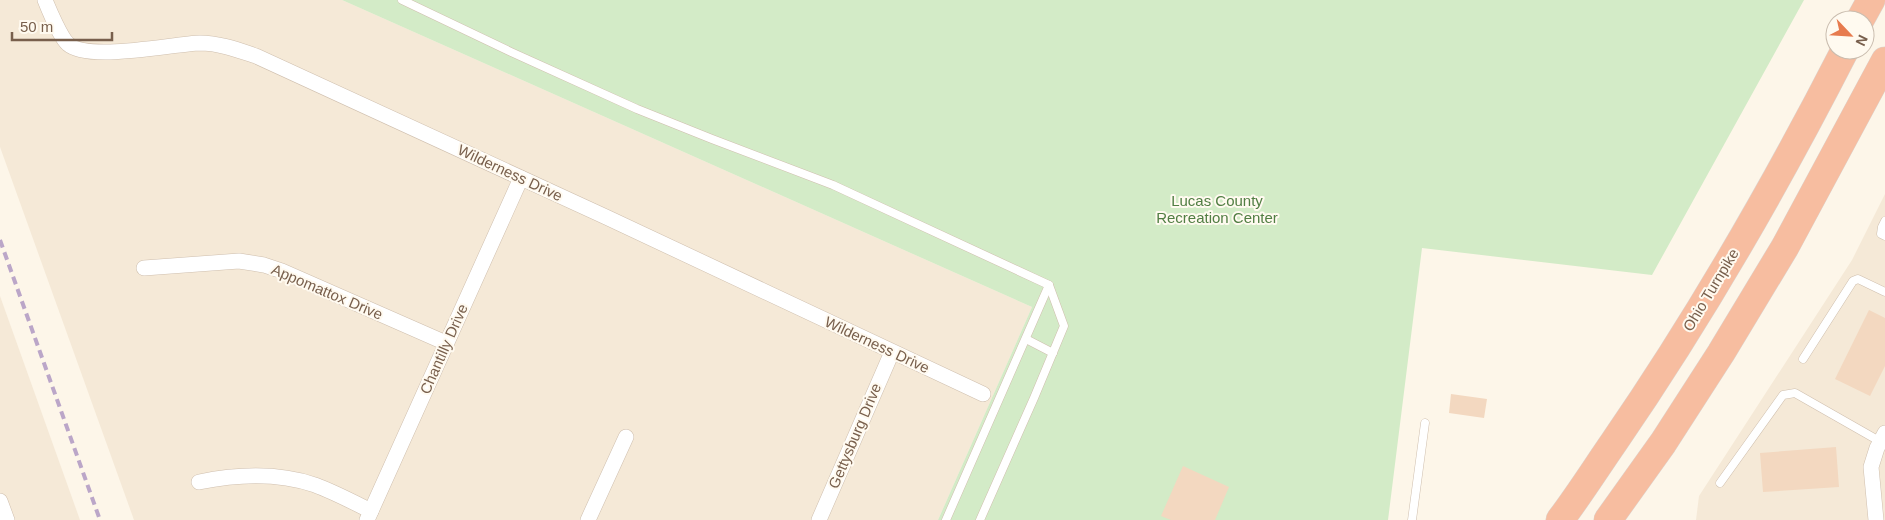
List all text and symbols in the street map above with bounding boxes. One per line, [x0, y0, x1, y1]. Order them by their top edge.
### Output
scale bar [12, 10, 112, 42]
north arrow [1825, 10, 1875, 60]
text: 50 m [20, 18, 53, 35]
text: N [1852, 33, 1871, 48]
street label: Wilderness Drive [455, 141, 565, 204]
park label: Lucas County Recreation Center [1156, 192, 1278, 226]
street label: Ohio Turnpike [1679, 245, 1742, 334]
street label: Appomattox Drive [269, 260, 385, 323]
street label: Chantilly Drive [416, 301, 471, 396]
street label: Wilderness Drive [822, 313, 932, 376]
street label: Gettysburg Drive [825, 381, 884, 491]

